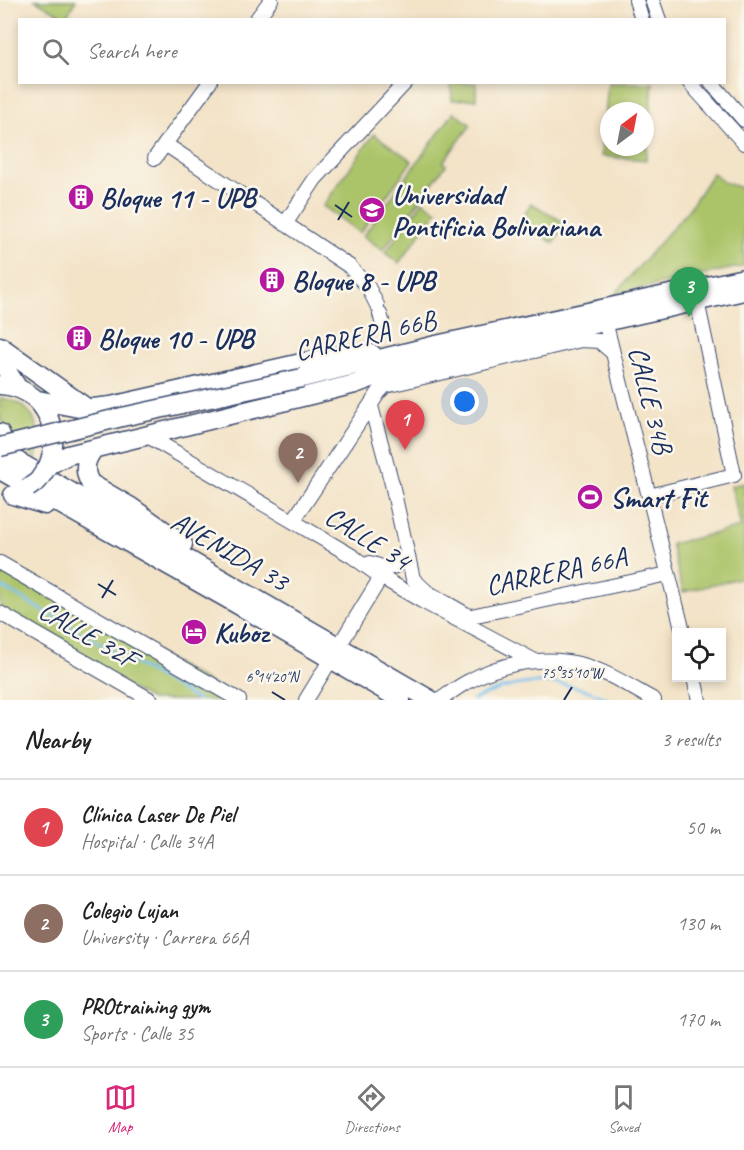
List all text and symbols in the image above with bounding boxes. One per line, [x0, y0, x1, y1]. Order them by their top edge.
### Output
search box [18, 18, 726, 84]
icon: search [39, 35, 72, 68]
text: Search here [87, 37, 177, 65]
north arrow [600, 102, 654, 156]
place label: Universidad Pontificia Bolivariana [392, 177, 602, 244]
place label: Bloque 11 - UPB [100, 180, 259, 215]
building icon: Bloque 11 - UPB [66, 182, 96, 212]
school or university icon: Universidad Pontificia Bolivariana [357, 195, 387, 225]
place label: Bloque 8 - UPB [292, 263, 438, 298]
building icon: Bloque 8 - UPB [257, 265, 287, 295]
pin: 3 [670, 268, 708, 317]
street label: CARRERA 66B [291, 301, 441, 368]
place label: Bloque 10 - UPB [98, 321, 257, 356]
building icon: Bloque 10 - UPB [64, 323, 94, 353]
street label: CALLE 34B [621, 343, 682, 460]
your location [450, 387, 479, 416]
pin: 1 [386, 400, 424, 450]
pin: 2 [278, 434, 318, 483]
place label: Smart Fit [610, 480, 709, 515]
sports icon: Smart Fit [575, 482, 605, 512]
street label: CALLE 34 [319, 498, 419, 579]
street label: AVENIDA 33 [165, 503, 297, 600]
street label: CARRERA 66A [482, 539, 632, 603]
street label: CALLE 32F [33, 592, 149, 679]
place label: Kuboz [214, 615, 271, 650]
hotel icon: Kuboz [179, 617, 209, 647]
map controls [672, 628, 726, 682]
button: locate [672, 628, 726, 682]
text: 75°35'10"W [542, 664, 606, 683]
text: 6°14'20"N [246, 668, 301, 687]
text: Nearby [24, 723, 89, 756]
text: 3 results [661, 727, 720, 752]
text: Clínica Laser De Piel [81, 801, 235, 829]
text: 1 [39, 815, 48, 840]
text: 50 m [686, 815, 720, 840]
text: Hospital · Calle 34A [81, 829, 213, 854]
text: Colegio Lujan [81, 897, 178, 925]
text: 2 [39, 911, 48, 936]
text: 130 m [677, 911, 720, 936]
text: University · Carrera 66A [81, 925, 248, 950]
text: PROtraining gym [81, 993, 210, 1021]
text: 3 [39, 1007, 48, 1032]
text: 170 m [677, 1007, 720, 1032]
text: Sports · Calle 35 [81, 1021, 194, 1046]
tab: Map [104, 1081, 137, 1137]
tab: Directions [344, 1081, 400, 1137]
tab: Saved [607, 1081, 640, 1137]

